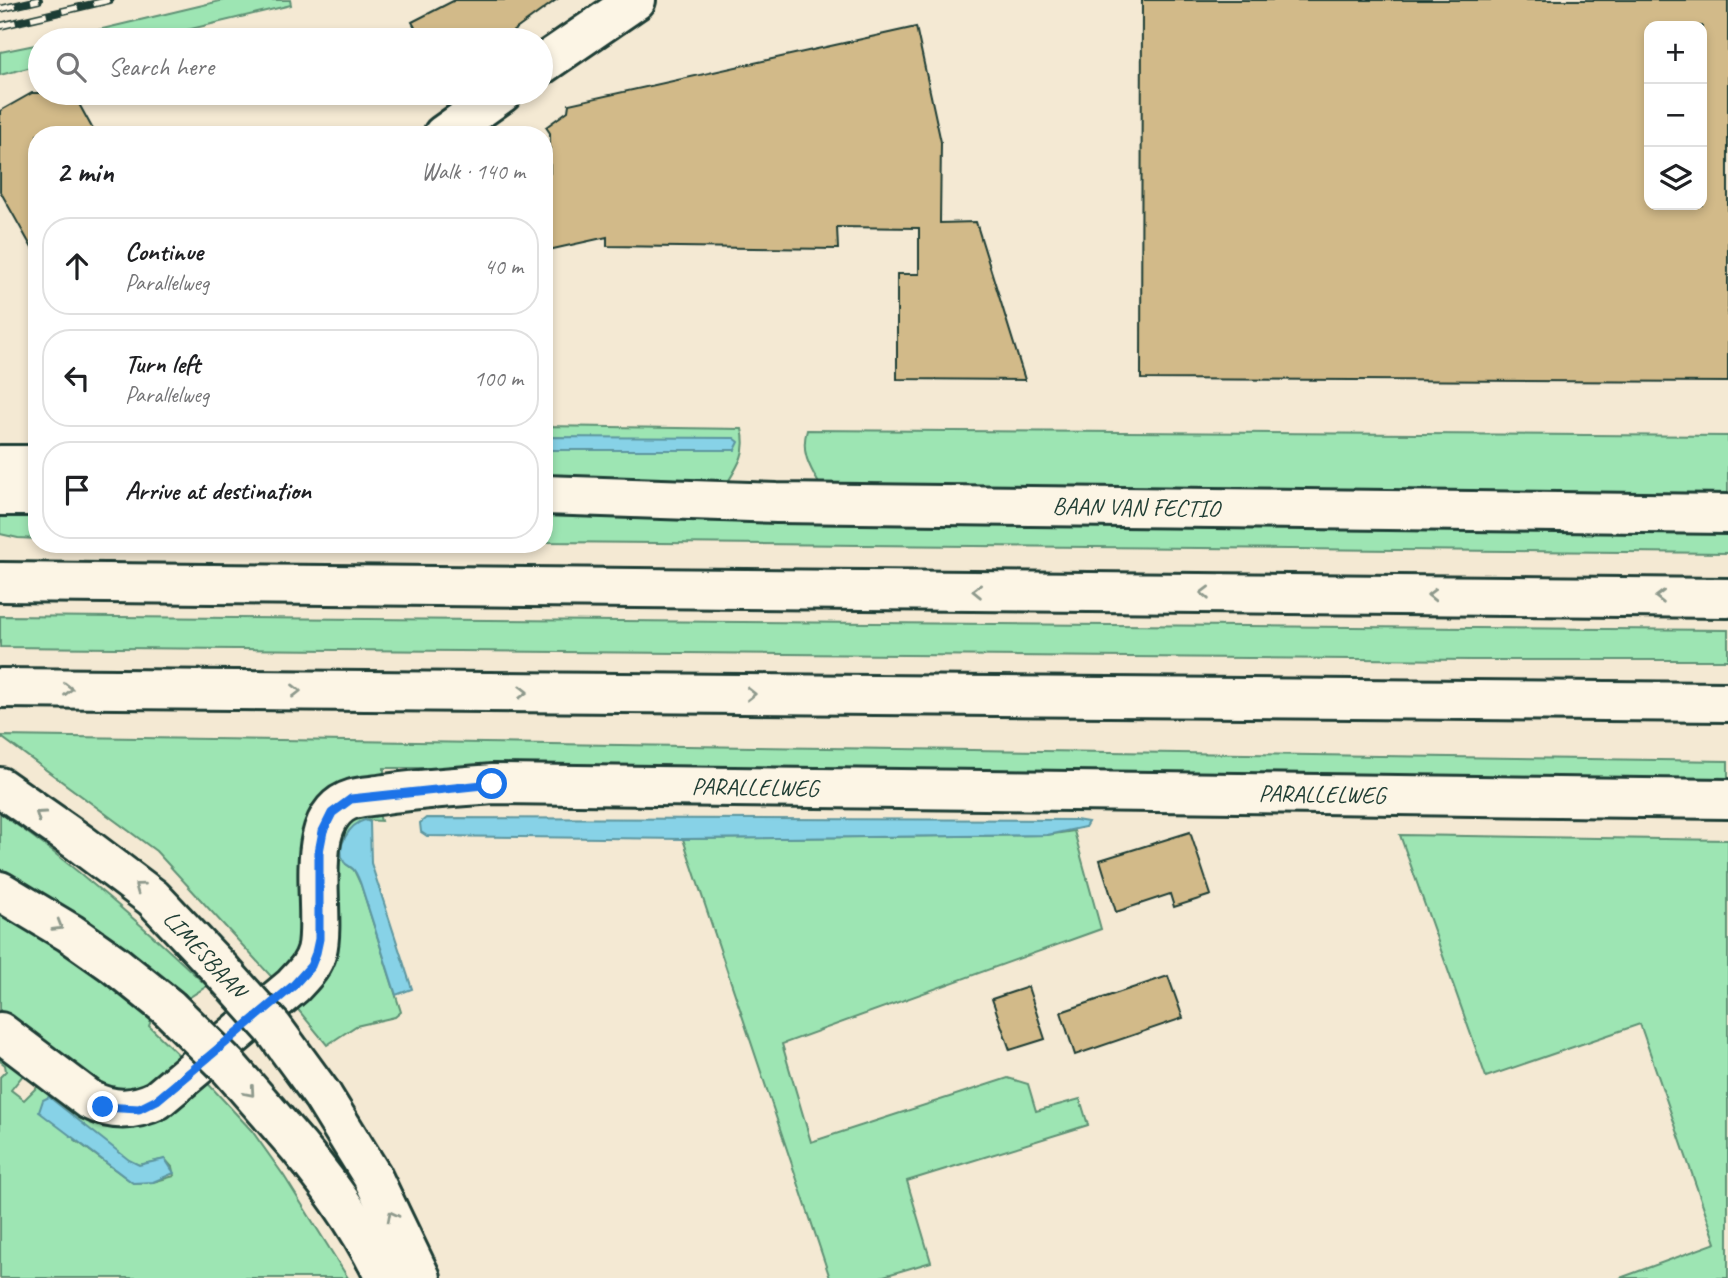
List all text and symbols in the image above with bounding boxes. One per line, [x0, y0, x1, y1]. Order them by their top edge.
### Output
map controls [1644, 21, 1707, 210]
button: + [1644, 21, 1707, 84]
search box [28, 28, 553, 105]
icon: search [52, 48, 90, 86]
text: Search here [108, 50, 214, 83]
button: − [1644, 84, 1707, 147]
button: layers [1644, 147, 1707, 210]
text: 2 min [56, 153, 113, 191]
text: Walk · 140 m [421, 157, 525, 186]
text: Continue [125, 235, 203, 268]
icon: ahead [58, 247, 96, 285]
text: 40 m [484, 252, 523, 281]
text: Parallelweg [125, 268, 209, 297]
text: Turn left [125, 347, 200, 380]
icon: left [58, 359, 96, 397]
text: 100 m [474, 364, 523, 393]
text: Parallelweg [125, 380, 209, 409]
icon: arrive [58, 471, 96, 509]
text: Arrive at destination [125, 474, 311, 507]
street label: BAAN VAN FECTIO [1052, 491, 1223, 524]
one-way arrow [972, 583, 982, 599]
one-way arrow [1199, 585, 1210, 601]
one-way arrow [1427, 587, 1437, 603]
one-way arrow [1654, 589, 1665, 605]
one-way arrow [63, 681, 74, 697]
one-way arrow [291, 683, 301, 699]
one-way arrow [518, 685, 529, 700]
one-way arrow [746, 686, 756, 702]
route start [476, 768, 507, 799]
street label: PARALLELWEG [691, 771, 821, 803]
street label: PARALLELWEG [1258, 778, 1388, 810]
one-way arrow [35, 811, 48, 823]
one-way arrow [134, 883, 146, 896]
street label: LIMESBAAN [157, 904, 255, 1007]
one-way arrow [51, 918, 64, 931]
one-way arrow [242, 1084, 255, 1097]
route end [87, 1091, 118, 1122]
one-way arrow [387, 1211, 401, 1223]

